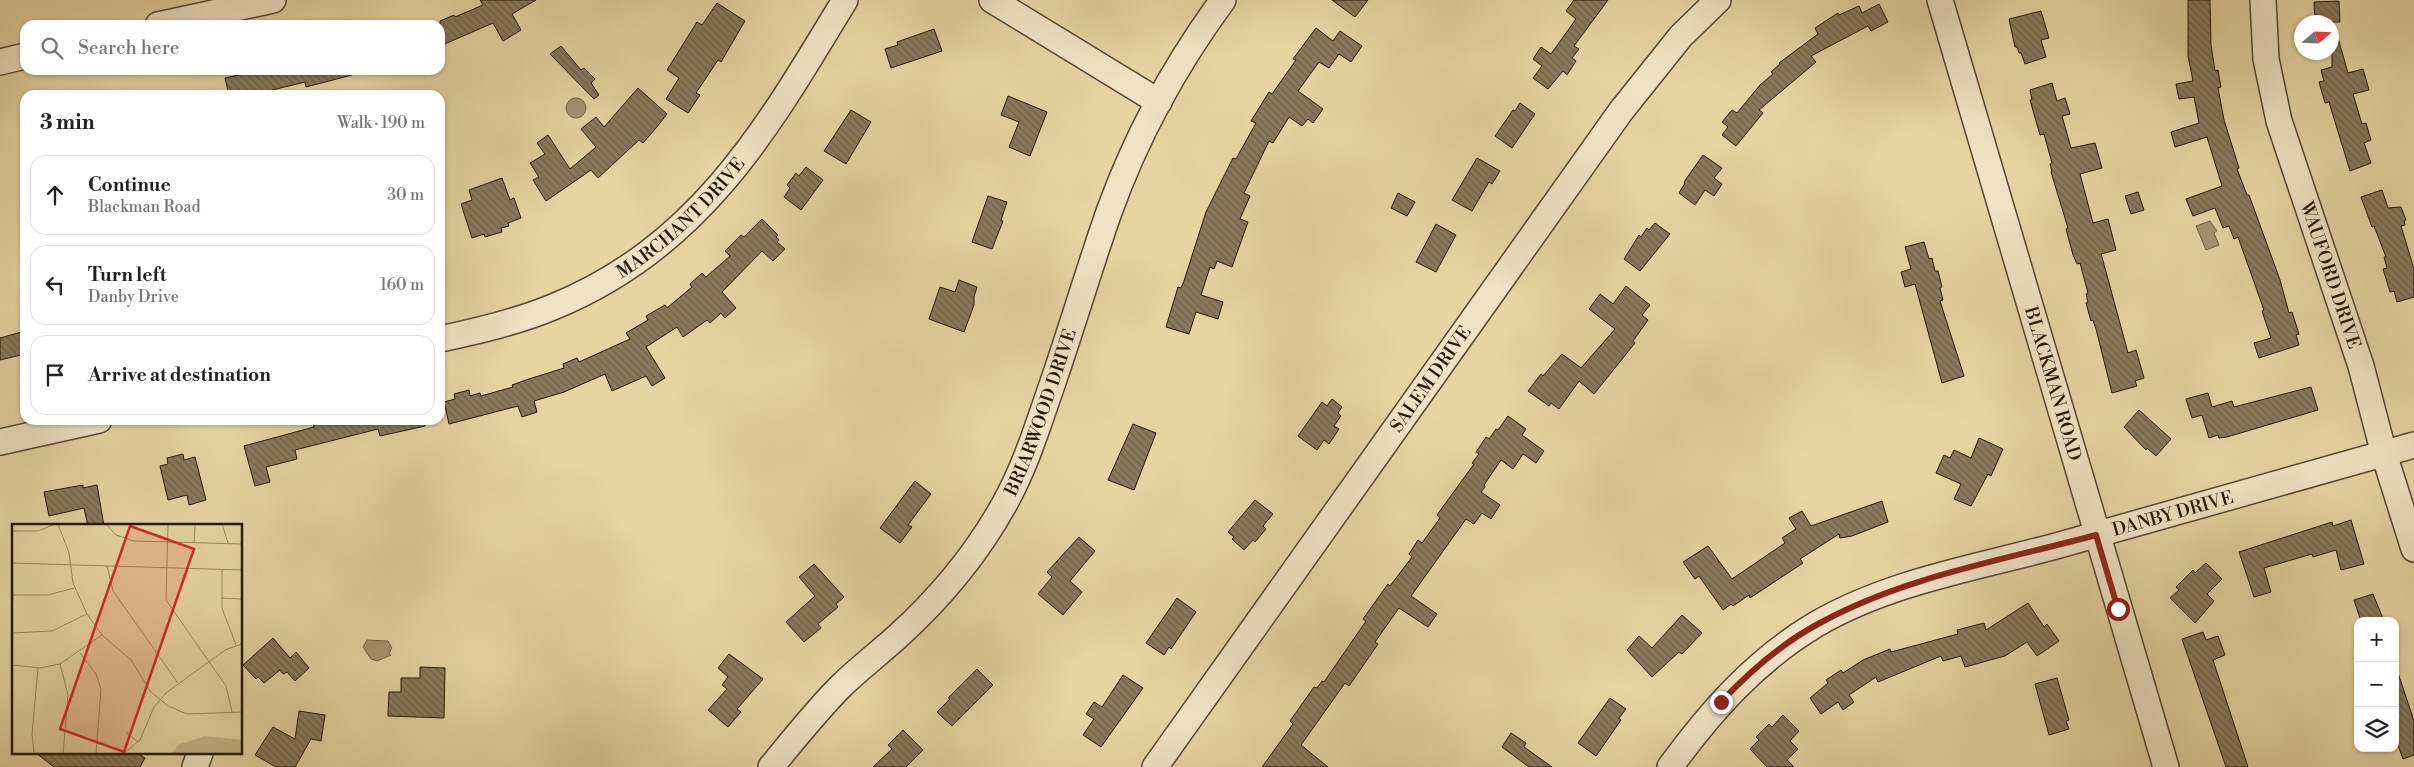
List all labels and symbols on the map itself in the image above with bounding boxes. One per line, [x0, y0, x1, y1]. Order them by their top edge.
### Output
north arrow [2294, 15, 2339, 60]
street label: MARCHANT DRIVE [612, 153, 750, 283]
street label: WAUFORD DRIVE [2295, 198, 2366, 352]
street label: BLACKMAN ROAD [2019, 303, 2087, 463]
street label: SALEM DRIVE [1385, 321, 1476, 437]
street label: BRIARWOOD DRIVE [999, 326, 1081, 501]
street label: DANBY DRIVE [2110, 486, 2236, 541]
inset map [12, 524, 242, 754]
route start [2107, 598, 2130, 621]
route end [1710, 691, 1733, 714]

